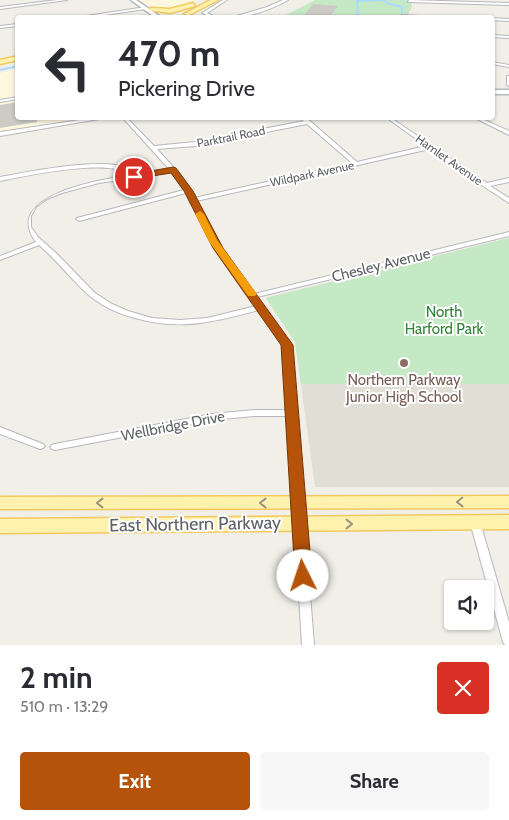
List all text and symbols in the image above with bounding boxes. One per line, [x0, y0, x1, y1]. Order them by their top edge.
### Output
text: 470 m [118, 32, 220, 75]
icon: left [35, 35, 100, 100]
text: Pickering Drive [118, 75, 255, 102]
street label: Parktrail Road [195, 123, 266, 150]
street label: Hamlet Avenue [413, 131, 486, 188]
pin [113, 156, 155, 198]
street label: Wildpark Avenue [268, 157, 355, 190]
icon: arrive [120, 163, 148, 191]
street label: Chesley Avenue [330, 244, 432, 286]
park label: North Harford Park [405, 303, 484, 338]
marker: Northern Parkway Junior High School [398, 357, 410, 369]
place label: Northern Parkway Junior High School [345, 371, 462, 406]
street label: Wellbridge Drive [120, 407, 227, 445]
one-way arrow [456, 497, 464, 507]
one-way arrow [96, 498, 104, 508]
one-way arrow [259, 498, 266, 508]
street label: East Northern Parkway [109, 512, 281, 536]
one-way arrow [345, 519, 353, 529]
position arrow [276, 549, 328, 601]
map controls [444, 580, 494, 630]
button: sound [444, 580, 494, 630]
text: 2 min [20, 659, 92, 696]
button: close [437, 662, 489, 714]
text: 510 m · 13:29 [20, 697, 108, 716]
button: Exit [20, 752, 250, 810]
button: Share [260, 752, 489, 810]

